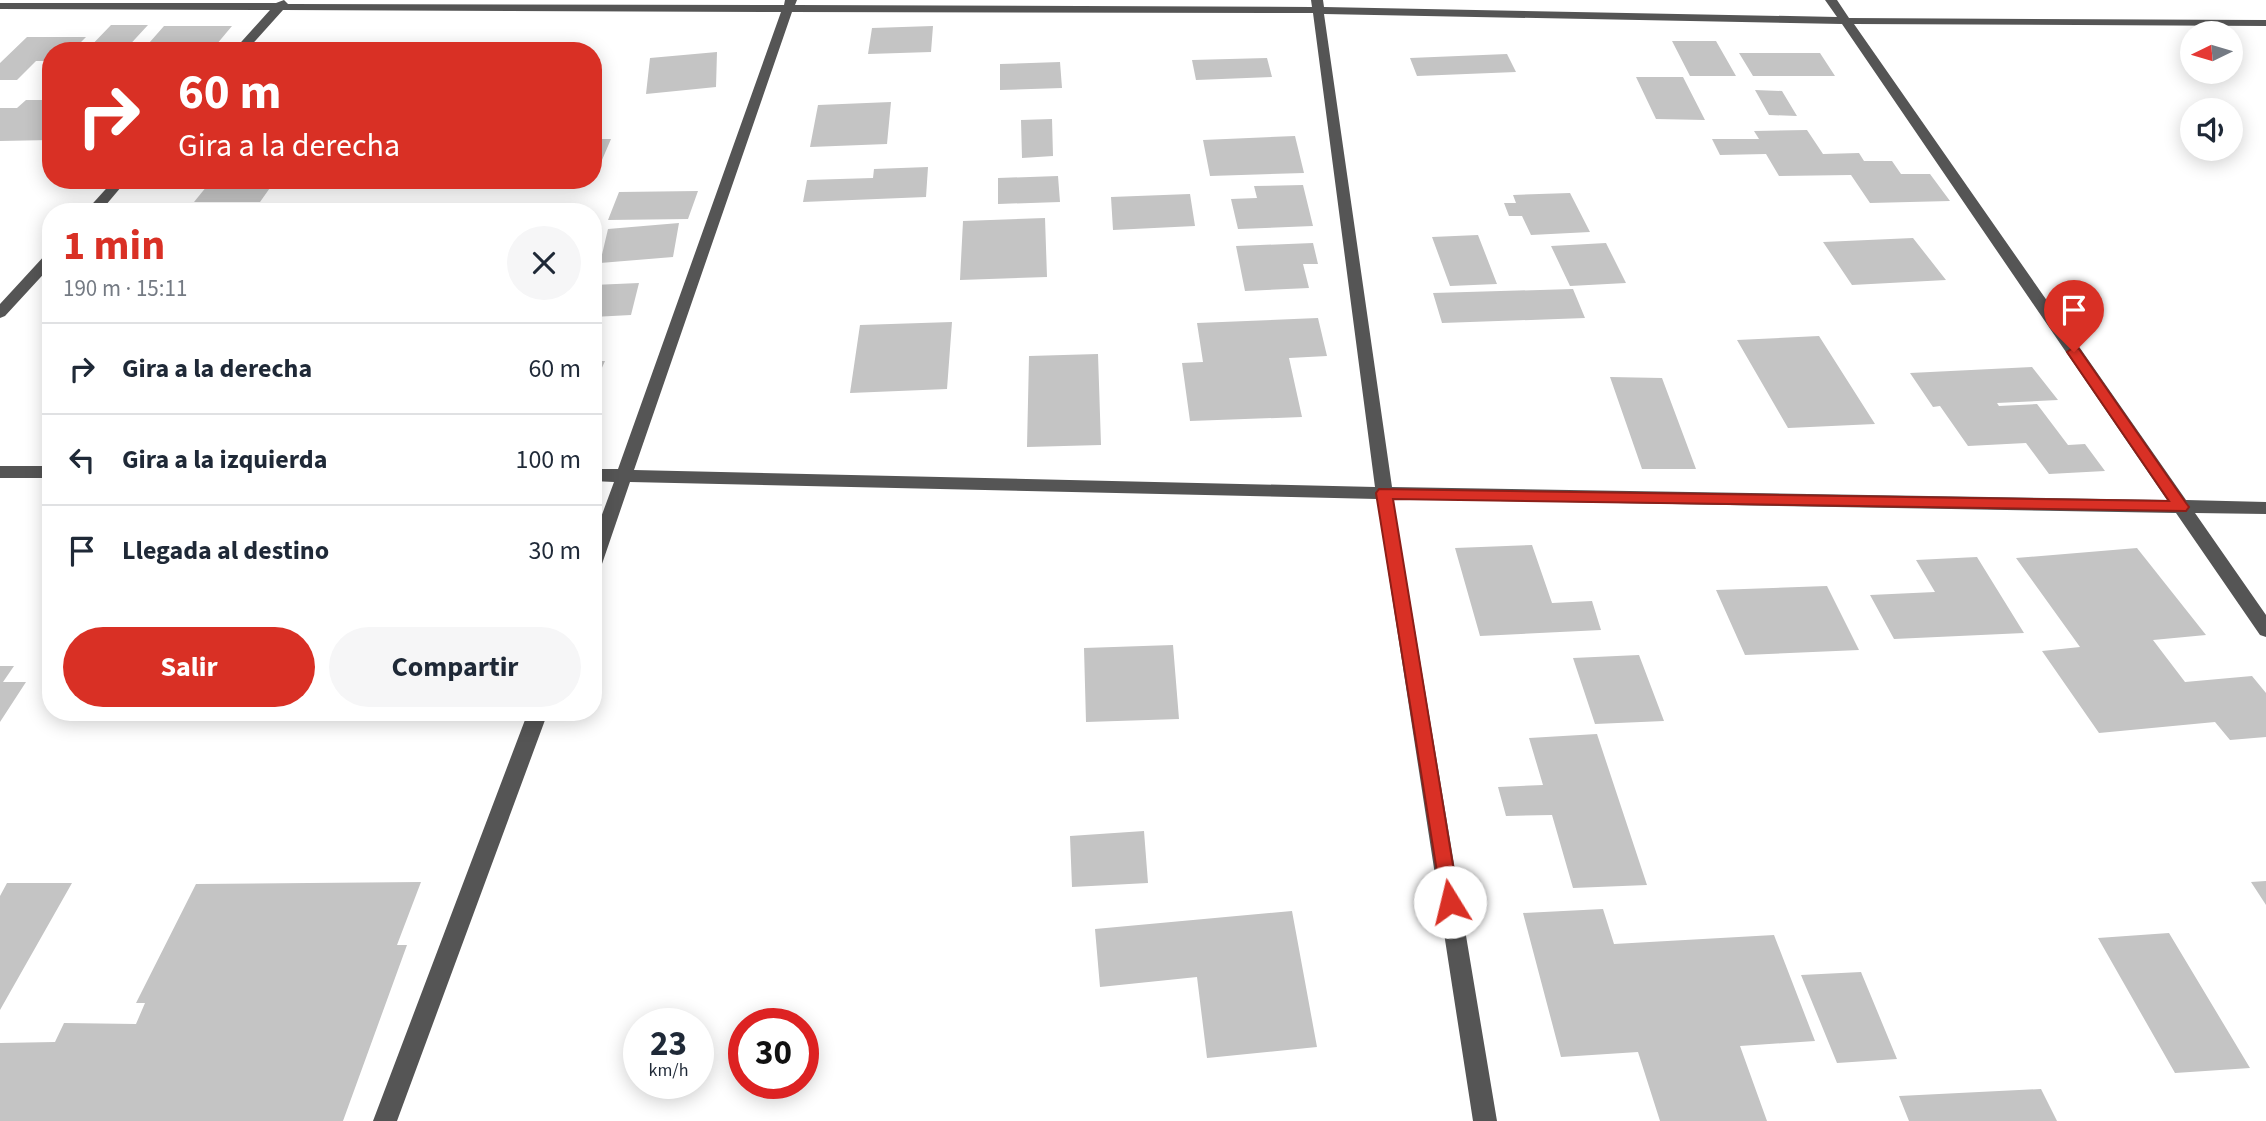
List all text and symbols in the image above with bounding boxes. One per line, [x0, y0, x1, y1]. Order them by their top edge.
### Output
north arrow [2180, 21, 2244, 84]
map controls [2180, 21, 2243, 161]
text: 60 m [178, 58, 282, 128]
icon: right [63, 70, 154, 161]
button: sound [2180, 98, 2243, 161]
text: Gira a la derecha [178, 123, 400, 169]
text: 1 min [63, 216, 165, 276]
button: close [507, 226, 581, 300]
text: 190 m · 15:11 [63, 272, 187, 305]
pin [2044, 280, 2104, 352]
icon: arrive [2055, 291, 2093, 329]
icon: right [63, 350, 101, 388]
text: Gira a la derecha [122, 350, 312, 387]
text: 60 m [528, 350, 581, 387]
icon: left [63, 441, 101, 479]
text: Gira a la izquierda [122, 441, 327, 478]
text: 100 m [515, 441, 581, 478]
icon: arrive [63, 532, 101, 570]
text: Llegada al destino [122, 532, 329, 569]
text: 30 m [528, 532, 581, 569]
button: Salir [63, 627, 315, 707]
button: Compartir [329, 627, 581, 707]
position arrow [1413, 865, 1487, 939]
speed limit sign: 30 [728, 1008, 819, 1099]
text: 23 [650, 1019, 687, 1069]
text: km/h [649, 1058, 688, 1083]

